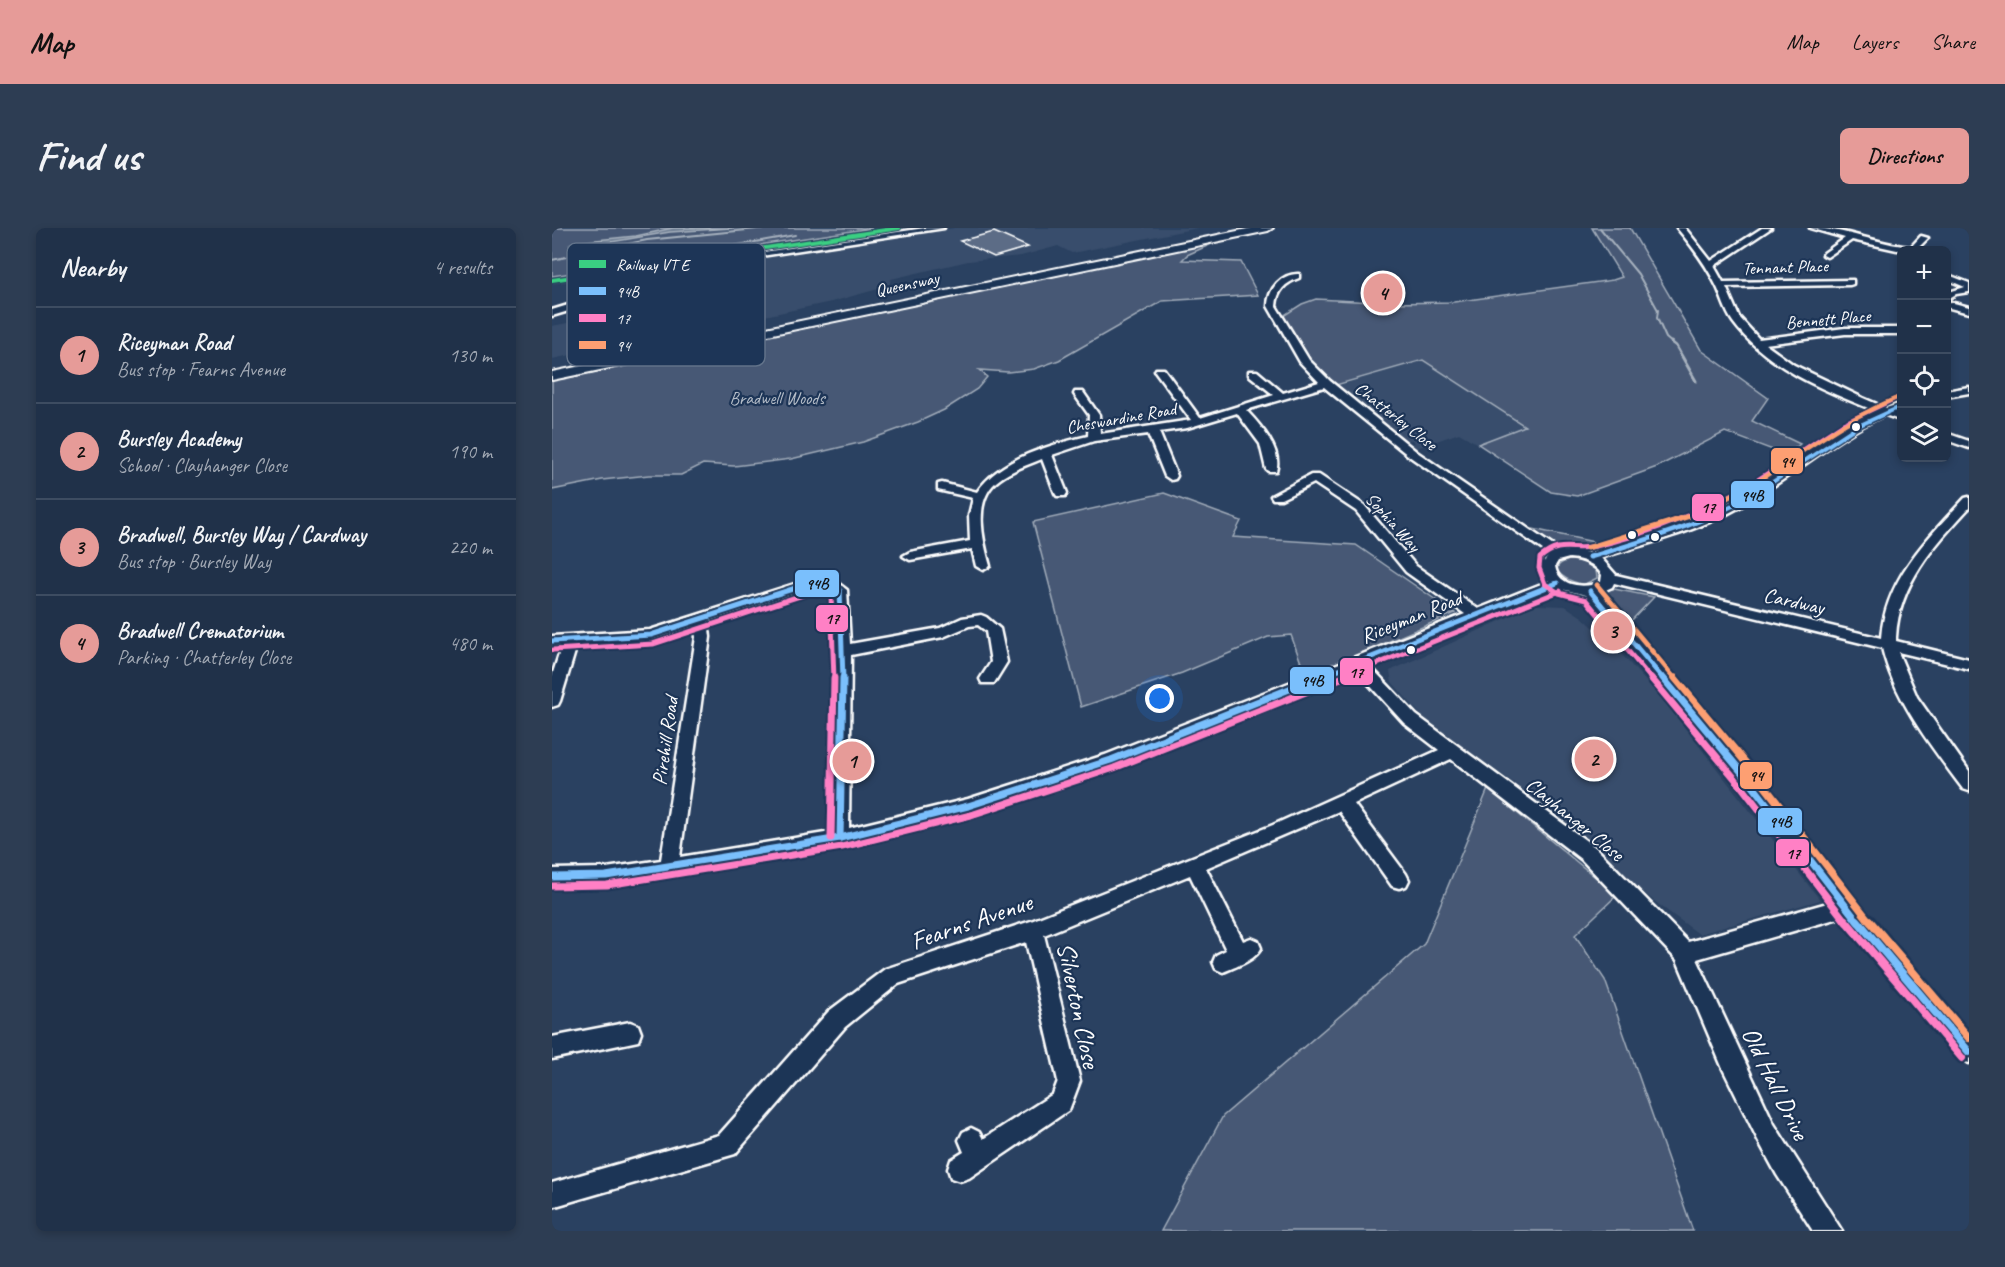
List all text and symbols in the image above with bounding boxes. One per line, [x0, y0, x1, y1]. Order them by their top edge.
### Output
text: Map [30, 25, 73, 60]
text: Map [1786, 29, 1819, 55]
text: Layers [1852, 29, 1898, 55]
text: Share [1931, 29, 1975, 55]
button: Directions [1840, 128, 1969, 184]
text: Find us [36, 130, 141, 183]
legend [567, 243, 765, 366]
map controls [1897, 246, 1951, 462]
button: + [1897, 246, 1951, 300]
text: Nearby [60, 251, 125, 284]
street label: Tennant Place [1742, 254, 1829, 279]
text: 4 results [433, 255, 492, 280]
text: Railway VT E [616, 255, 692, 275]
street label: Queensway [873, 266, 943, 301]
pin: 4 [1364, 270, 1402, 316]
text: 94B [616, 282, 640, 302]
button: − [1897, 300, 1951, 354]
street label: Bennett Place [1785, 304, 1872, 334]
text: 17 [616, 309, 631, 329]
text: Riceyman Road [117, 329, 231, 357]
text: 94 [616, 336, 632, 356]
text: 1 [75, 343, 84, 368]
text: 130 m [449, 343, 492, 368]
button: locate [1897, 354, 1951, 408]
text: Bus stop · Fearns Avenue [117, 357, 285, 382]
street label: Chatterley Close [1350, 377, 1442, 456]
park label: Bradwell Woods [729, 387, 826, 409]
street label: Cheswardine Road [1064, 397, 1180, 438]
button: layers [1897, 408, 1951, 462]
unlabelled marker [1850, 421, 1862, 433]
text: Bursley Academy [117, 425, 241, 453]
text: 2 [75, 439, 84, 464]
text: 190 m [449, 439, 492, 464]
line badge: 94 [1770, 447, 1804, 475]
text: 94 [1780, 452, 1796, 472]
text: School · Clayhanger Close [117, 453, 287, 478]
line badge: 94B [1730, 480, 1775, 509]
text: 94B [1741, 486, 1765, 506]
street label: Sophia Way [1361, 488, 1426, 557]
line badge: 17 [1691, 493, 1725, 522]
text: 17 [1701, 498, 1717, 518]
text: Bradwell, Bursley Way / Cardway [117, 521, 366, 549]
unlabelled marker [1626, 529, 1638, 541]
unlabelled marker [1649, 531, 1661, 543]
text: 3 [75, 535, 84, 560]
text: 220 m [449, 535, 492, 560]
text: Bus stop · Bursley Way [117, 549, 271, 574]
line badge: 94B [794, 569, 840, 598]
text: 94B [806, 574, 830, 594]
street label: Cardway [1761, 581, 1829, 621]
street label: Riceyman Road [1357, 584, 1469, 649]
line badge: 17 [815, 604, 849, 633]
pin: 3 [1594, 608, 1632, 654]
text: 17 [825, 609, 841, 629]
text: Bradwell Crematorium [117, 617, 283, 645]
text: 4 [75, 631, 84, 656]
text: 480 m [449, 631, 492, 656]
unlabelled marker [1405, 644, 1417, 656]
text: Parking · Chatterley Close [117, 645, 291, 670]
line badge: 17 [1339, 657, 1374, 686]
text: 17 [1349, 663, 1365, 683]
line badge: 94B [1289, 666, 1335, 695]
text: 94B [1301, 671, 1325, 691]
your location [1145, 684, 1174, 713]
street label: Pirehill Road [646, 691, 685, 787]
pin: 2 [1574, 736, 1614, 782]
pin: 1 [832, 738, 872, 784]
line badge: 94 [1739, 761, 1773, 790]
text: 94 [1749, 766, 1765, 786]
street label: Clayhanger Close [1520, 771, 1630, 867]
line badge: 94B [1757, 807, 1803, 836]
text: 94B [1769, 812, 1793, 832]
line badge: 17 [1775, 838, 1810, 867]
text: 17 [1786, 844, 1802, 864]
street label: Fearns Avenue [906, 885, 1038, 958]
street label: Silverton Close [1049, 939, 1108, 1073]
street label: Old Hall Drive [1734, 1021, 1818, 1147]

